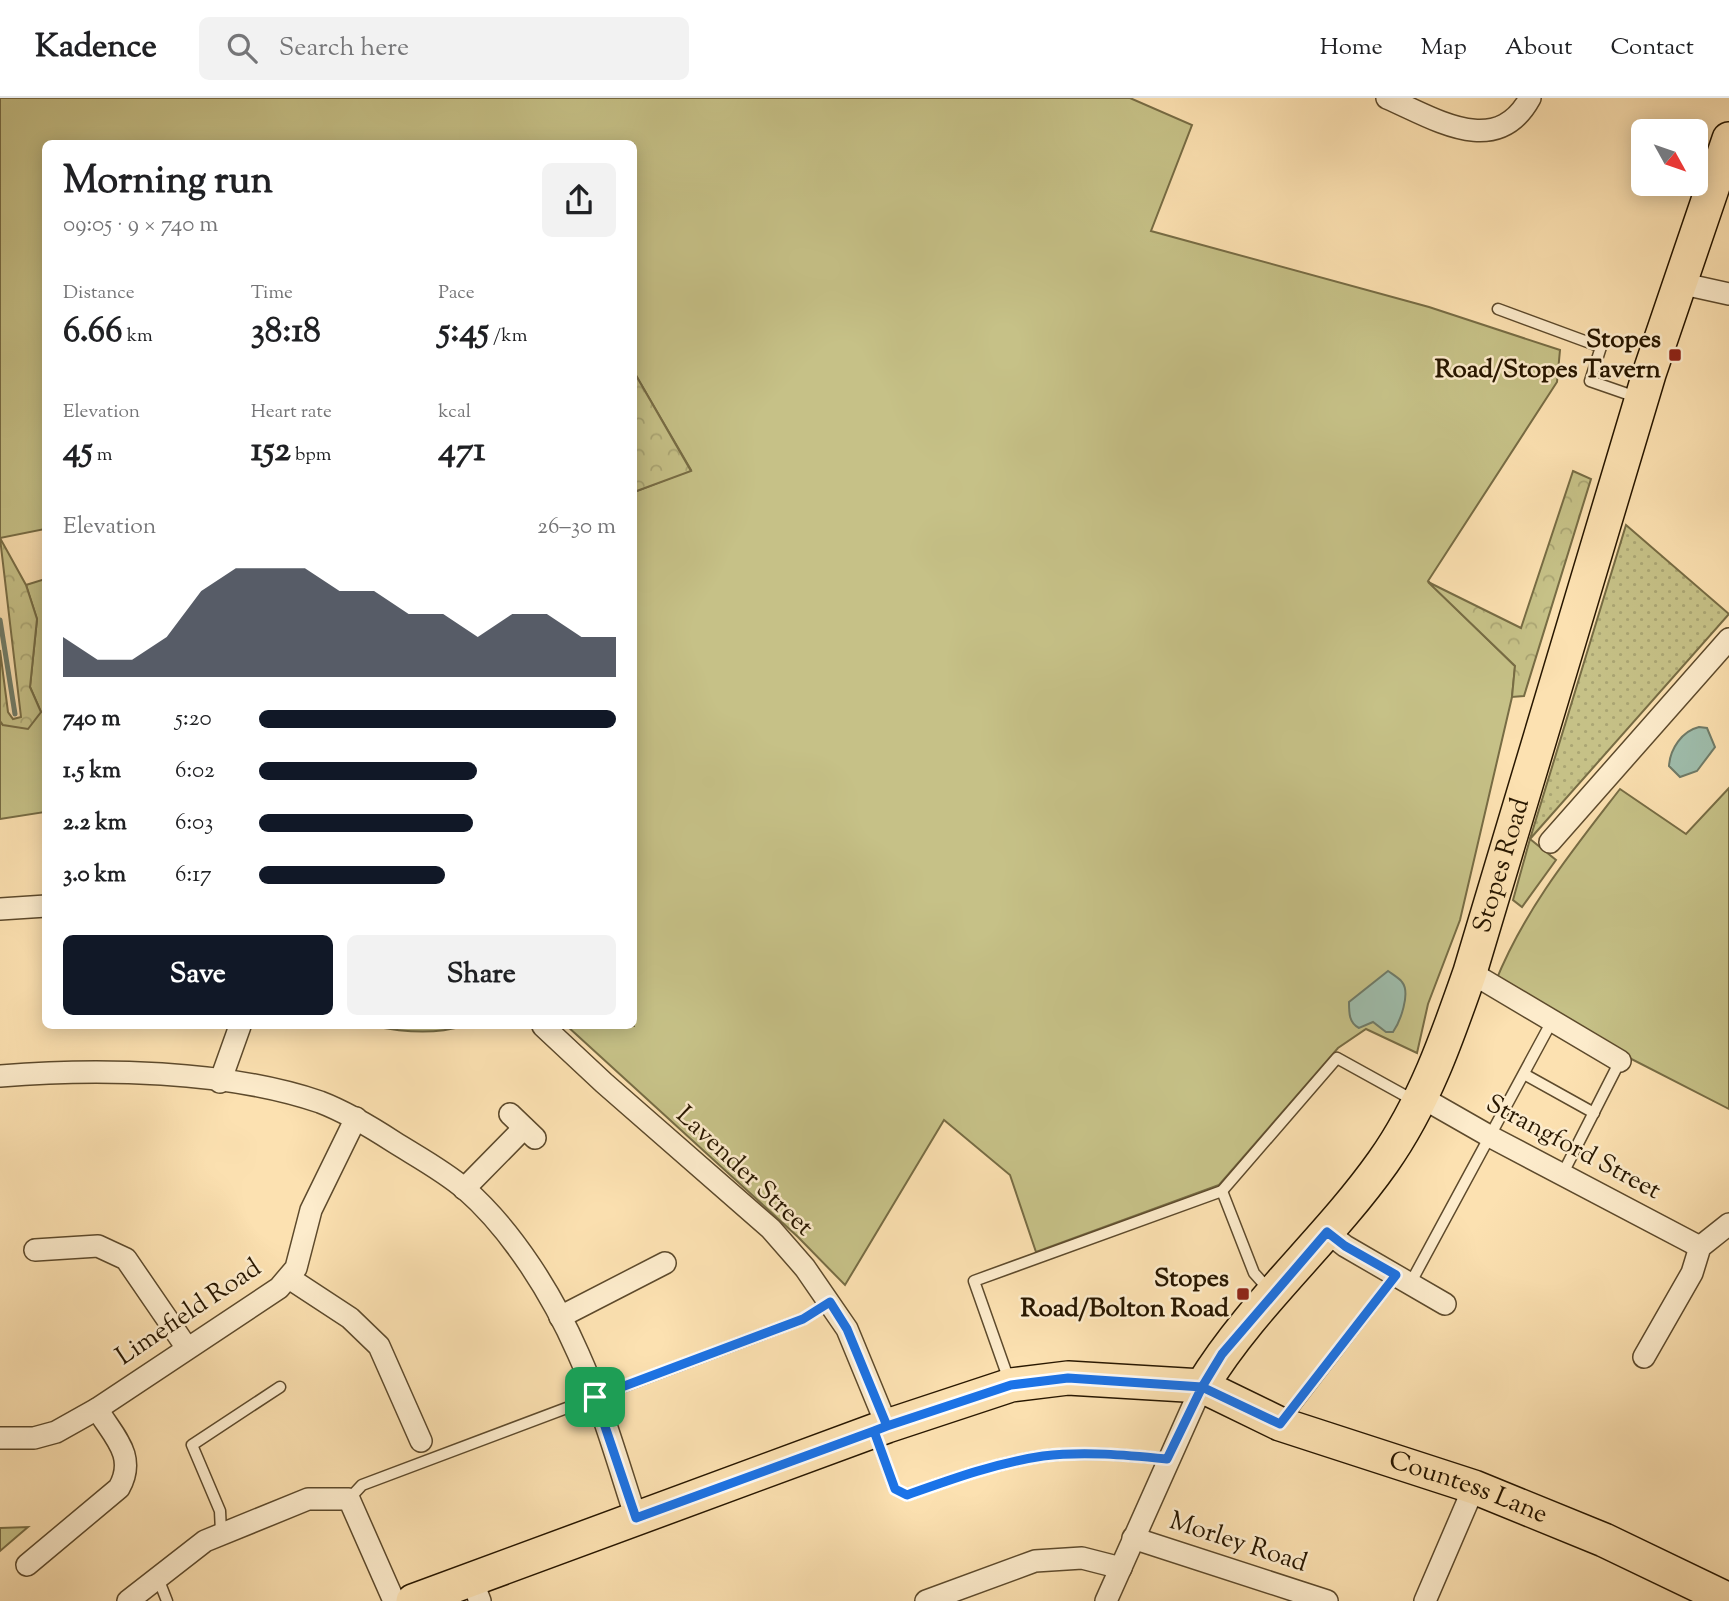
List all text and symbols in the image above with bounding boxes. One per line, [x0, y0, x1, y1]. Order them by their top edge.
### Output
search box [199, 17, 689, 80]
text: Kadence [35, 24, 157, 72]
icon: search [223, 29, 261, 67]
text: Search here [279, 30, 409, 67]
text: Home [1320, 31, 1383, 65]
text: Map [1421, 31, 1467, 65]
text: About [1505, 31, 1572, 65]
text: Contact [1610, 31, 1694, 65]
north arrow [1631, 119, 1708, 196]
map controls [1631, 119, 1708, 196]
text: Morning run [63, 156, 273, 210]
button: share [542, 163, 616, 237]
text: 09:05 · 9 × 740 m [63, 209, 218, 242]
text: Distance [63, 280, 135, 307]
text: Time [251, 280, 293, 307]
text: Pace [438, 280, 475, 307]
text: 6.66 [63, 307, 123, 358]
text: 38:18 [251, 307, 321, 358]
text: 5:45 [438, 307, 489, 358]
place label: Stopes Road/Stopes Tavern [1435, 322, 1662, 389]
text: km [123, 323, 153, 350]
text: /km [489, 323, 527, 350]
marker: Stopes Road/Stopes Tavern [1667, 347, 1683, 363]
text: Elevation [63, 399, 140, 426]
text: Heart rate [251, 399, 332, 426]
text: kcal [438, 399, 471, 426]
text: 45 [63, 426, 93, 477]
text: 152 [251, 426, 291, 477]
text: 471 [438, 426, 485, 477]
text: m [93, 442, 112, 469]
text: bpm [291, 442, 331, 469]
text: Elevation [63, 511, 156, 544]
text: 26–30 m [537, 511, 616, 544]
text: 740 m [63, 703, 120, 736]
text: 5:20 [175, 703, 212, 736]
text: 1.5 km [63, 755, 121, 788]
text: 6:02 [175, 755, 215, 788]
street label: Stopes Road [1464, 793, 1540, 938]
text: 2.2 km [63, 807, 127, 840]
text: 6:03 [175, 807, 213, 840]
text: 3.0 km [63, 859, 126, 892]
text: 6:17 [175, 859, 212, 892]
button: Save [63, 935, 333, 1015]
button: Share [347, 935, 616, 1015]
street label: Strangford Street [1479, 1086, 1667, 1210]
street label: Lavender Street [667, 1098, 821, 1246]
street label: Limefield Road [109, 1250, 269, 1375]
place label: Stopes Road/Bolton Road [1021, 1261, 1229, 1328]
marker: Stopes Road/Bolton Road [1235, 1286, 1251, 1302]
pin [565, 1367, 625, 1427]
icon: arrive [576, 1378, 614, 1416]
street label: Countess Lane [1384, 1442, 1553, 1534]
street label: Morley Road [1164, 1503, 1312, 1583]

